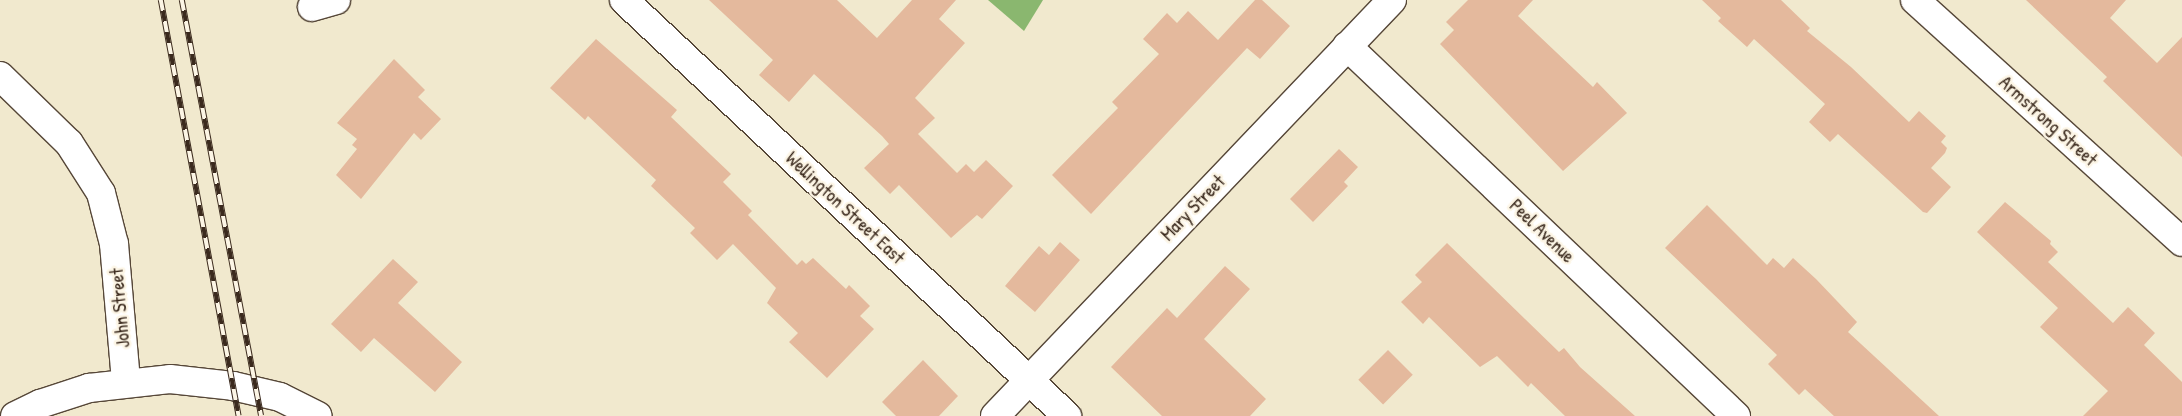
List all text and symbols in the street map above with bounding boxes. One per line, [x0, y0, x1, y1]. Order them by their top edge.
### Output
street label: Armstrong Street [1994, 71, 2102, 171]
street label: Wellington Street East [781, 147, 909, 269]
street label: Mary Street [1156, 170, 1230, 246]
street label: Peel Avenue [1505, 194, 1579, 268]
street label: John Street [105, 267, 135, 349]

